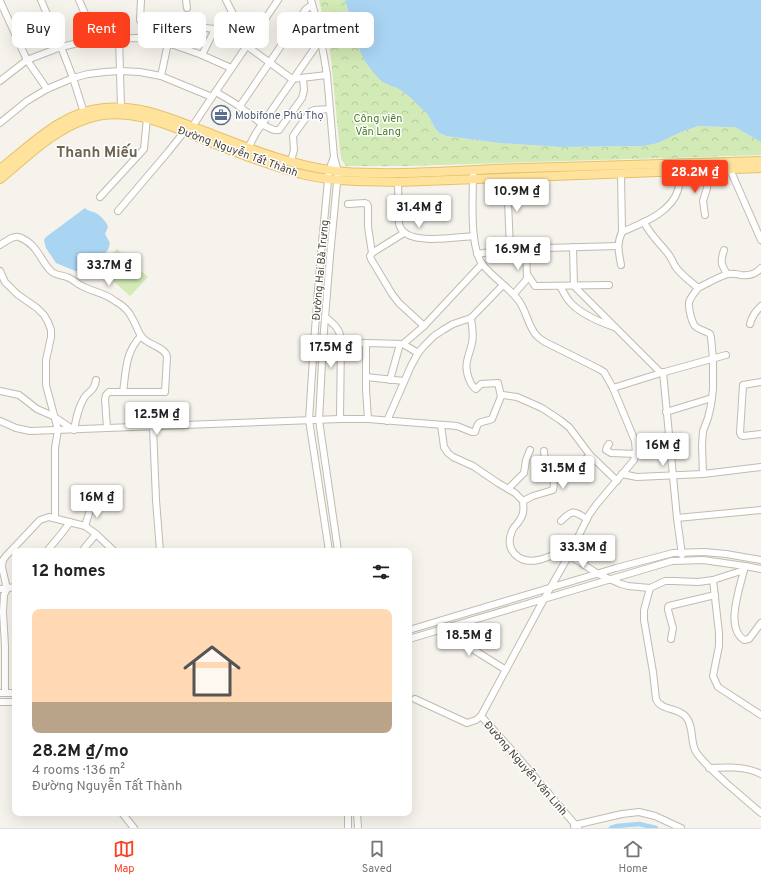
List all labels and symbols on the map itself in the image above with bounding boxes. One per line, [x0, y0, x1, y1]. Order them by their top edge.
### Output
office icon: Mobifone Phú Thọ [210, 104, 232, 126]
place label: Mobifone Phú Thọ [235, 109, 324, 123]
park label: Công viên Văn Lang [354, 112, 402, 139]
street label: Đường Nguyễn Tất Thành [176, 123, 300, 180]
district label: Thanh Miếu [56, 143, 138, 163]
pin: 28.2M ₫ [658, 160, 732, 194]
pin: 10.9M ₫ [480, 179, 554, 213]
pin: 31.4M ₫ [382, 195, 456, 229]
street label: Đường Hai Bà Trưng [310, 219, 332, 321]
pin: 16.9M ₫ [481, 237, 555, 271]
pin: 33.7M ₫ [72, 253, 146, 287]
pin: 17.5M ₫ [294, 335, 368, 369]
pin: 12.5M ₫ [120, 402, 194, 436]
pin: 16M ₫ [635, 433, 691, 467]
pin: 31.5M ₫ [526, 456, 600, 490]
pin: 16M ₫ [69, 485, 125, 519]
pin: 33.3M ₫ [546, 535, 620, 569]
pin: 18.5M ₫ [432, 623, 506, 657]
street label: Đường Nguyễn Văn Linh [480, 718, 571, 819]

